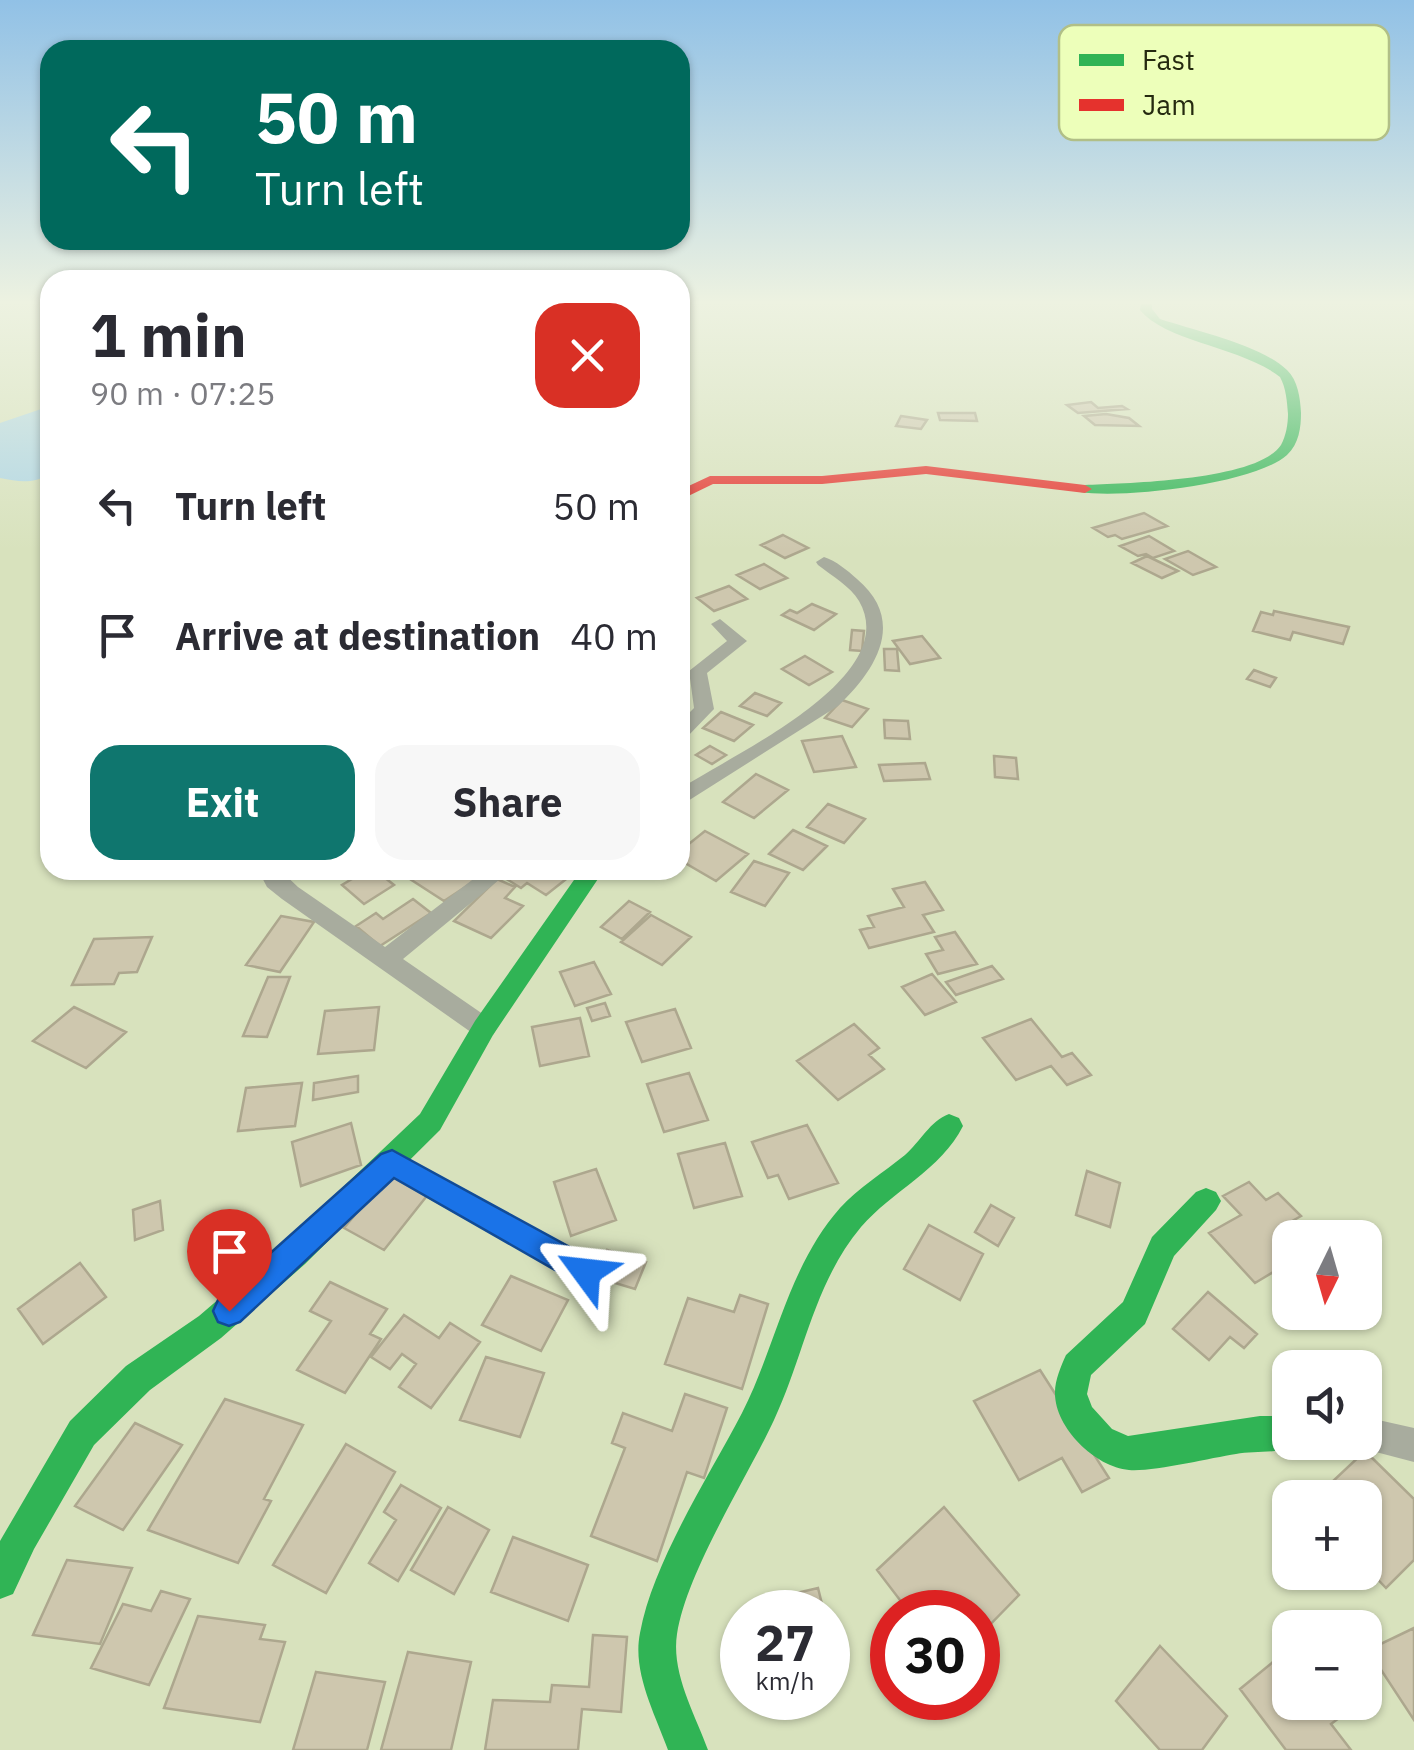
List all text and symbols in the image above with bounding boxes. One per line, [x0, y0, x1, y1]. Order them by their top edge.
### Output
legend [1059, 25, 1389, 140]
text: Fast [1142, 41, 1195, 78]
text: 50 m [255, 71, 418, 162]
icon: left [90, 80, 220, 210]
text: Jam [1142, 86, 1196, 123]
text: Turn left [255, 159, 424, 217]
text: 1 min [90, 295, 247, 374]
button: close [535, 303, 640, 408]
text: 90 m · 07:25 [90, 372, 276, 414]
icon: left [90, 478, 145, 533]
text: Turn left [175, 481, 326, 530]
text: 50 m [552, 481, 640, 530]
icon: arrive [90, 608, 145, 663]
text: Arrive at destination [175, 611, 540, 660]
text: 40 m [570, 611, 658, 660]
button: Exit [90, 745, 355, 860]
button: Share [375, 745, 640, 860]
pin [187, 1209, 272, 1312]
position arrow [534, 1220, 638, 1324]
north arrow [1272, 1220, 1382, 1330]
map controls [1272, 1220, 1382, 1720]
icon: arrive [202, 1224, 257, 1279]
button: sound [1272, 1350, 1382, 1460]
button: + [1272, 1480, 1382, 1590]
speed limit sign: 30 [870, 1590, 1000, 1720]
text: 27 [755, 1610, 815, 1675]
button: − [1272, 1610, 1382, 1720]
text: km/h [756, 1664, 814, 1697]

